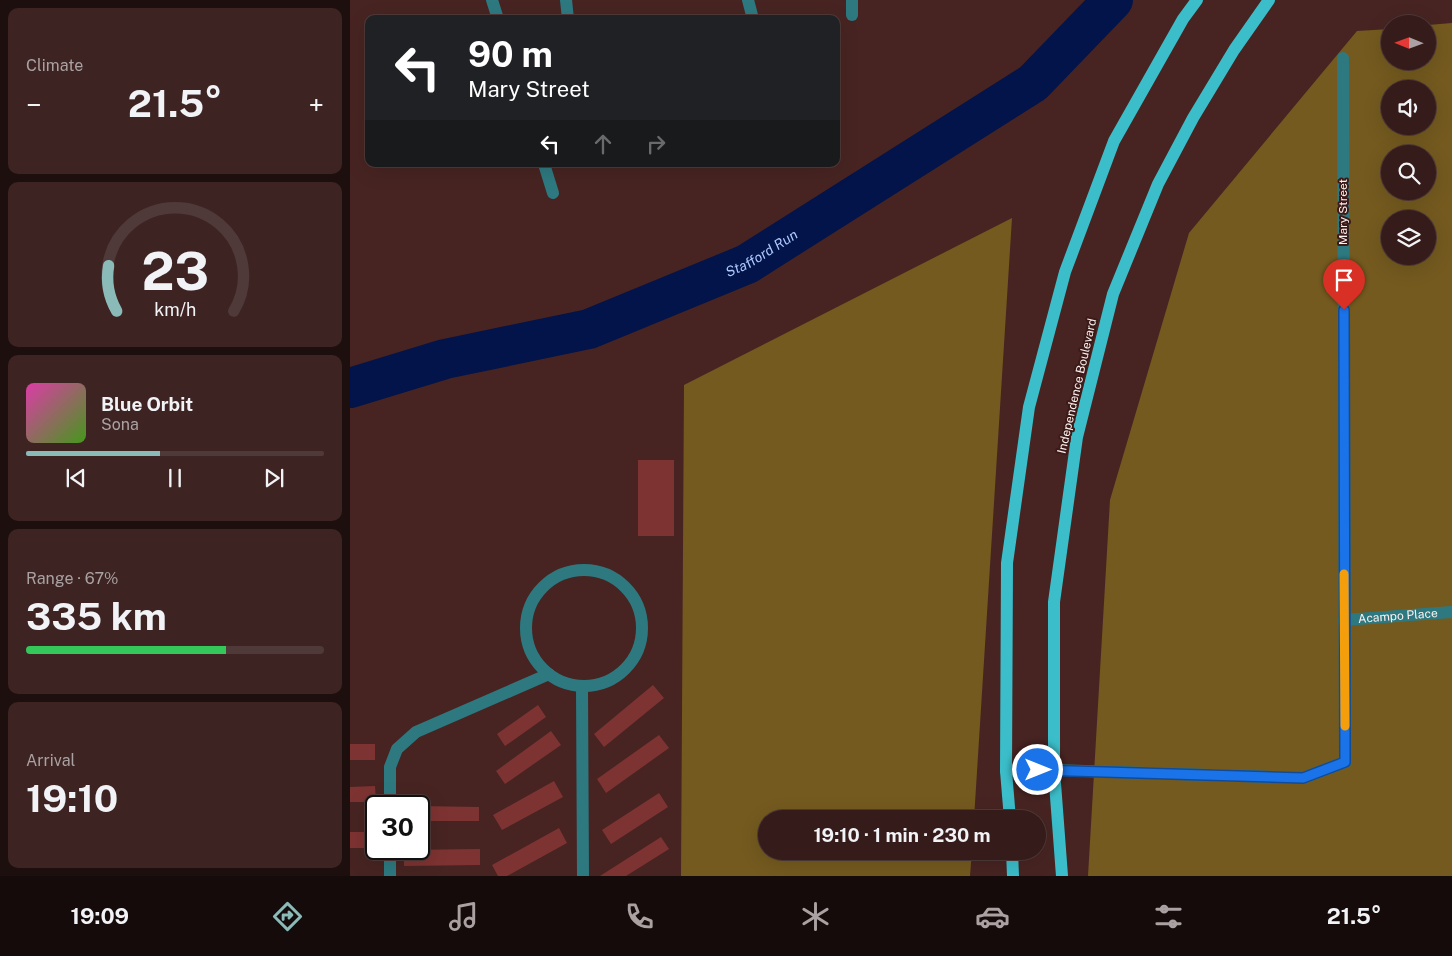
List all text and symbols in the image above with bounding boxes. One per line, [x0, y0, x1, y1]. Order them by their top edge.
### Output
north arrow [1381, 15, 1436, 70]
map controls [1381, 15, 1436, 265]
text: 90 m [468, 34, 553, 75]
icon: left [385, 35, 450, 100]
text: Climate [26, 56, 83, 75]
text: Mary Street [468, 76, 590, 102]
button: sound [1381, 80, 1436, 135]
text: 21.5° [128, 81, 222, 126]
text: − [26, 88, 42, 121]
text: + [308, 88, 324, 121]
icon: left [536, 130, 564, 158]
icon: ahead [589, 130, 617, 158]
icon: right [642, 130, 670, 158]
button: search [1381, 145, 1436, 200]
street label: Mary Street [1336, 178, 1350, 245]
button: layers [1381, 210, 1436, 265]
water label: Stafford Run [723, 226, 801, 280]
text: 23 [141, 241, 209, 302]
pin [1323, 259, 1365, 310]
icon: arrive [1330, 266, 1358, 294]
text: km/h [154, 299, 196, 320]
street label: Independence Boulevard [1055, 317, 1099, 455]
text: Blue Orbit [101, 393, 193, 415]
text: Sona [101, 415, 139, 434]
icon: previous [62, 464, 90, 492]
icon: pause [161, 464, 189, 492]
icon: next [260, 464, 288, 492]
text: Range · 67% [26, 569, 118, 588]
text: 335 km [26, 594, 167, 639]
street label: Acampo Place [1358, 606, 1438, 626]
position arrow [1011, 743, 1063, 795]
text: Arrival [26, 751, 75, 770]
text: 19:10 [26, 776, 118, 821]
speed limit sign: 30 [365, 795, 430, 860]
text: 19:10 · 1 min · 230 m [813, 824, 991, 846]
icon: directions [270, 899, 305, 934]
icon: music [446, 899, 481, 934]
icon: phone [622, 899, 657, 934]
icon: climate [798, 899, 833, 934]
icon: car [975, 899, 1010, 934]
icon: filters [1151, 899, 1186, 934]
text: 19:09 [71, 903, 129, 929]
text: 21.5° [1327, 903, 1381, 929]

